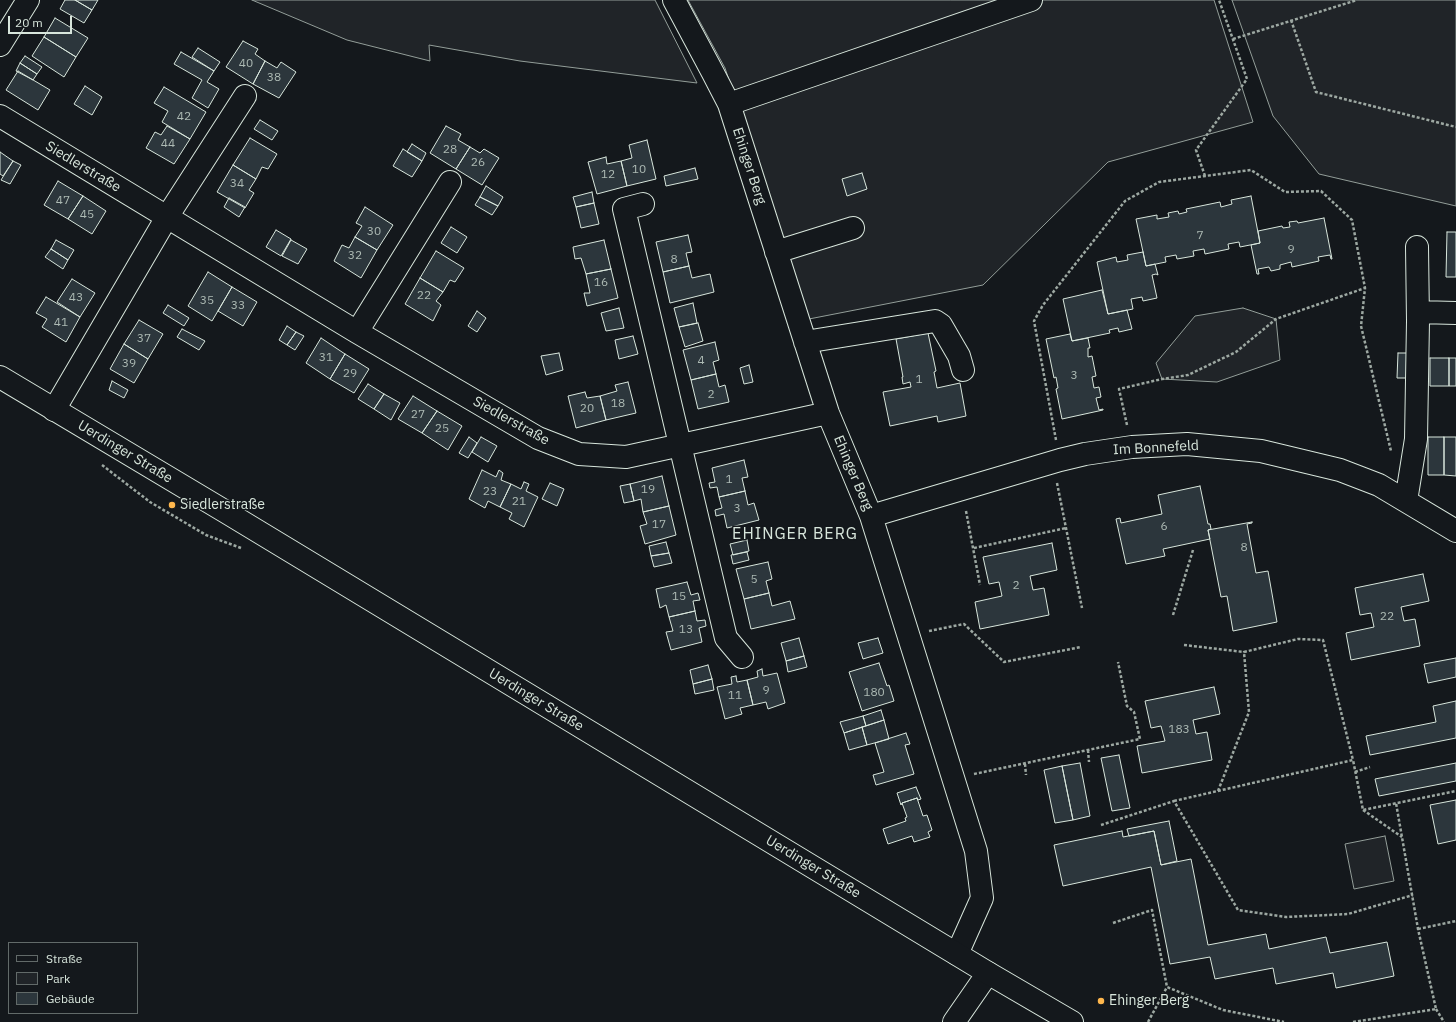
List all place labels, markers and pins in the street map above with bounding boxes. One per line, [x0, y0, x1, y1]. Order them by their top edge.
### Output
place label: Siedlerstraße [180, 497, 265, 513]
marker: Siedlerstraße [167, 500, 177, 510]
place label: Ehinger Berg [1109, 993, 1189, 1009]
marker: Ehinger Berg [1096, 996, 1106, 1006]

